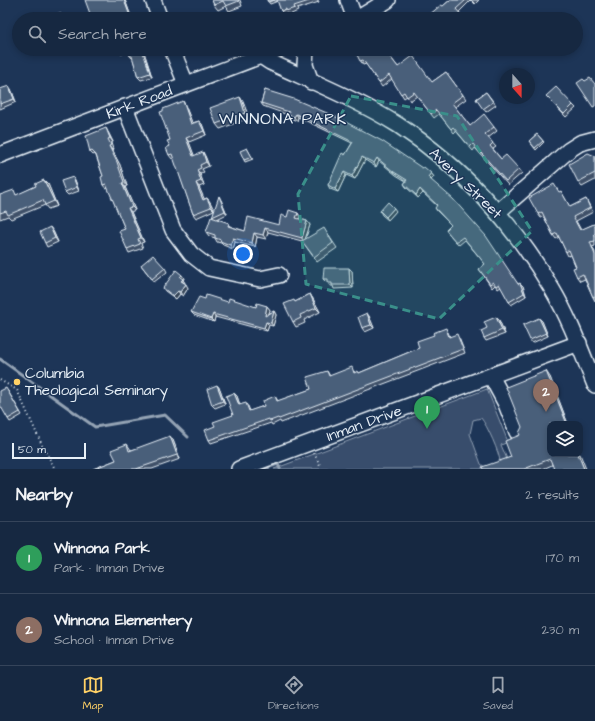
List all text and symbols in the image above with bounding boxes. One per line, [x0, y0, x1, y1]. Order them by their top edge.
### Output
search box [12, 12, 583, 56]
icon: search [26, 23, 48, 45]
text: Search here [58, 24, 147, 45]
north arrow [499, 68, 535, 104]
street label: Kirk Road [103, 80, 176, 125]
district label: WINNONA PARK [219, 108, 347, 130]
street label: Avery Street [424, 143, 507, 224]
your location [233, 244, 253, 264]
place label: Columbia Theological Seminary [25, 363, 168, 402]
marker: Columbia Theological Seminary [12, 377, 22, 387]
pin: 2 [533, 379, 559, 412]
pin: 1 [414, 396, 440, 429]
street label: Inman Drive [324, 400, 405, 447]
map controls [547, 421, 583, 457]
button: layers [547, 421, 583, 457]
scale bar [12, 441, 86, 460]
text: 50 m [18, 442, 46, 457]
text: Nearby [16, 483, 73, 507]
text: 2 results [525, 486, 579, 504]
text: Winnona Park [54, 538, 150, 559]
text: 1 [28, 549, 30, 567]
text: 170 m [546, 549, 579, 567]
text: Park · Inman Drive [54, 559, 165, 577]
text: Winnona Elementery [54, 610, 192, 631]
text: 2 [25, 621, 33, 639]
text: 230 m [541, 621, 579, 639]
text: School · Inman Drive [54, 631, 174, 649]
tab: Map [82, 674, 104, 713]
tab: Directions [268, 674, 319, 713]
tab: Saved [483, 674, 513, 713]

